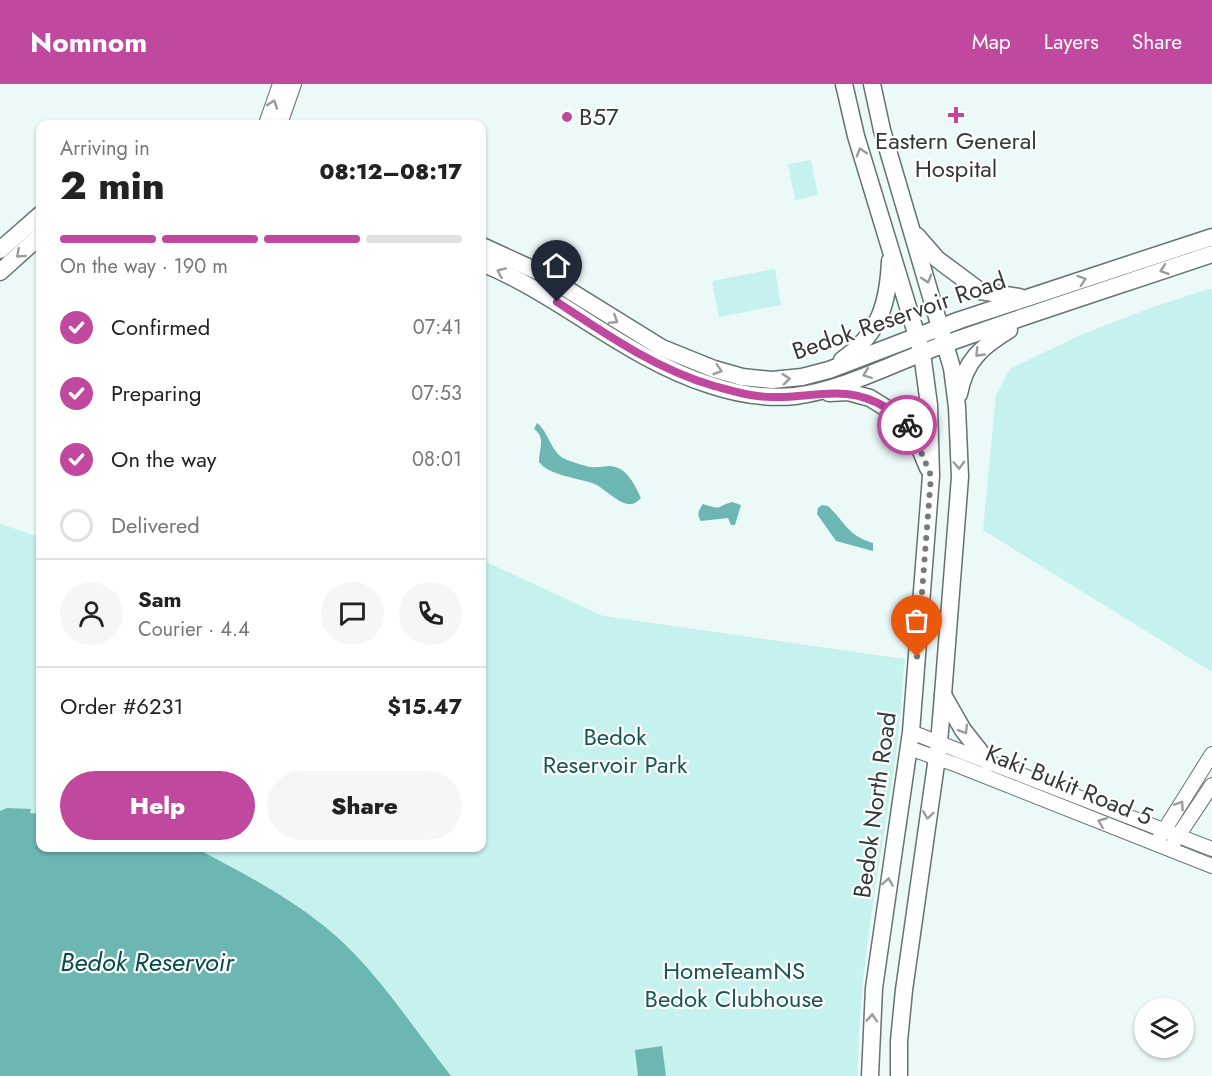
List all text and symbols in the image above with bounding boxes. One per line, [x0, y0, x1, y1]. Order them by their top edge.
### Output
text: Nomnom [30, 22, 147, 63]
text: Map [972, 27, 1011, 57]
text: Layers [1044, 27, 1099, 57]
text: Share [1132, 27, 1182, 57]
one-way arrow [265, 99, 278, 110]
place label: B57 [579, 99, 619, 134]
marker: Eastern General Hospital [947, 106, 965, 124]
marker: B57 [560, 110, 574, 124]
place label: Eastern General Hospital [875, 123, 1037, 186]
text: Arriving in [60, 134, 150, 163]
one-way arrow [856, 147, 868, 158]
text: 08:12–08:17 [319, 155, 462, 187]
text: 2 min [60, 157, 165, 214]
pin [531, 240, 582, 302]
one-way arrow [16, 247, 27, 258]
icon: home [540, 249, 573, 282]
text: On the way · 190 m [60, 252, 228, 281]
street label: Bedok Reservoir Road [787, 263, 1010, 369]
one-way arrow [1159, 263, 1170, 276]
one-way arrow [497, 267, 508, 279]
one-way arrow [920, 273, 932, 283]
one-way arrow [1076, 274, 1087, 287]
icon: check [60, 311, 93, 344]
text: Confirmed [111, 311, 210, 343]
one-way arrow [607, 312, 618, 323]
text: 07:41 [413, 313, 462, 342]
one-way arrow [975, 347, 986, 357]
one-way arrow [713, 363, 723, 375]
one-way arrow [862, 367, 873, 379]
one-way arrow [782, 373, 791, 386]
icon: check [60, 377, 93, 410]
text: Preparing [111, 377, 202, 409]
text: 07:53 [411, 379, 462, 408]
courier [877, 395, 937, 455]
icon: bike [891, 409, 924, 442]
icon: check [60, 443, 93, 476]
text: On the way [111, 443, 216, 475]
text: 08:01 [412, 445, 462, 474]
one-way arrow [953, 461, 965, 470]
text: Delivered [111, 509, 200, 541]
button: person [60, 582, 123, 645]
button: chat [321, 582, 384, 645]
button: phone [399, 582, 462, 645]
text: Sam [138, 583, 182, 615]
pin [891, 595, 942, 657]
icon: bag [900, 604, 933, 637]
text: Courier · 4.4 [138, 615, 250, 644]
text: Order #6231 [60, 690, 183, 722]
text: $15.47 [387, 690, 462, 722]
street label: Bedok North Road [844, 710, 905, 900]
park label: Bedok Reservoir Park [543, 719, 688, 782]
one-way arrow [956, 724, 967, 735]
street label: Kaki Bukit Road 5 [980, 735, 1158, 834]
button: Help [60, 771, 255, 840]
button: Share [267, 771, 462, 840]
one-way arrow [1173, 800, 1184, 811]
one-way arrow [923, 811, 935, 820]
one-way arrow [1097, 817, 1108, 829]
one-way arrow [882, 877, 894, 887]
water label: Bedok Reservoir [60, 943, 235, 981]
park label: HomeTeamNS Bedok Clubhouse [645, 953, 823, 1016]
map controls [1134, 998, 1194, 1058]
button: layers [1134, 998, 1194, 1058]
one-way arrow [865, 1013, 878, 1022]

